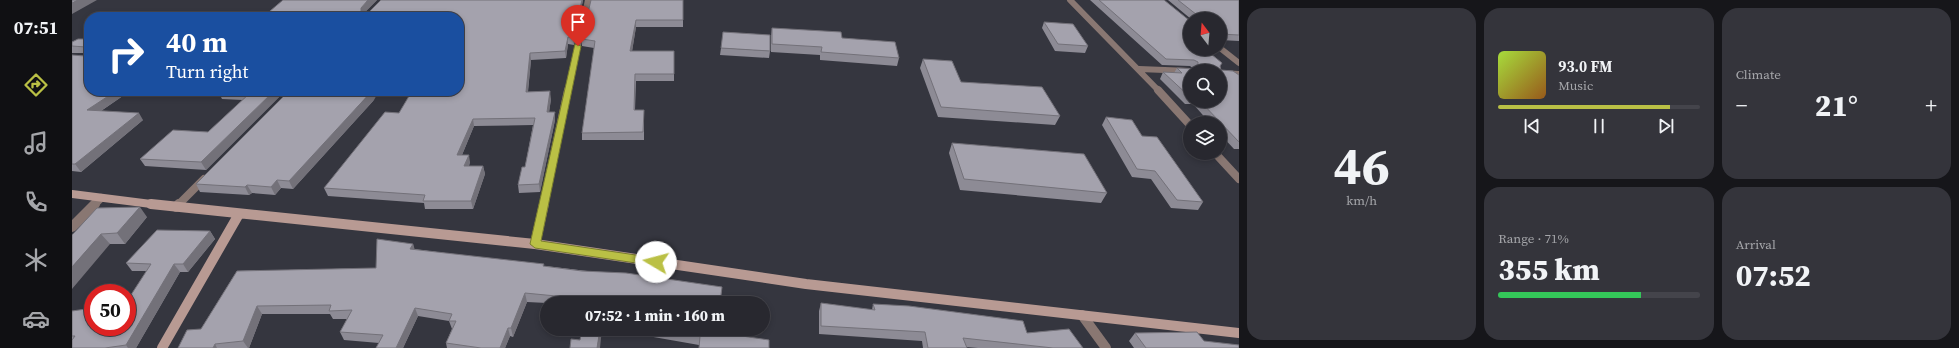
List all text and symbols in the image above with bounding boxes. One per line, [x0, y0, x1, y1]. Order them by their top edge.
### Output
pin [561, 5, 595, 46]
icon: arrive [567, 11, 589, 33]
north arrow [1183, 12, 1227, 56]
map controls [1183, 12, 1227, 160]
text: 07:51 [14, 15, 58, 40]
text: 40 m [166, 23, 228, 61]
icon: right [100, 28, 152, 80]
text: 93.0 FM [1558, 56, 1612, 77]
text: Turn right [166, 59, 248, 84]
button: search [1183, 64, 1227, 108]
text: Climate [1736, 66, 1781, 83]
icon: directions [22, 71, 50, 99]
text: Music [1558, 77, 1593, 94]
text: 21° [1815, 85, 1858, 126]
text: − [1736, 90, 1747, 120]
text: + [1925, 90, 1937, 120]
icon: previous [1521, 115, 1543, 137]
icon: pause [1588, 115, 1610, 137]
icon: next [1655, 115, 1677, 137]
button: layers [1183, 116, 1227, 160]
icon: music [22, 129, 50, 157]
text: 46 [1333, 130, 1390, 201]
icon: phone [22, 188, 50, 216]
text: km/h [1346, 192, 1377, 209]
text: Range · 71% [1498, 230, 1569, 247]
text: Arrival [1736, 236, 1776, 253]
position arrow [635, 241, 677, 283]
icon: climate [22, 246, 50, 274]
text: 355 km [1498, 249, 1600, 290]
text: 07:52 [1736, 255, 1811, 296]
speed limit sign: 50 [84, 284, 136, 336]
icon: car [22, 305, 50, 333]
text: 07:52 · 1 min · 160 m [585, 305, 725, 326]

